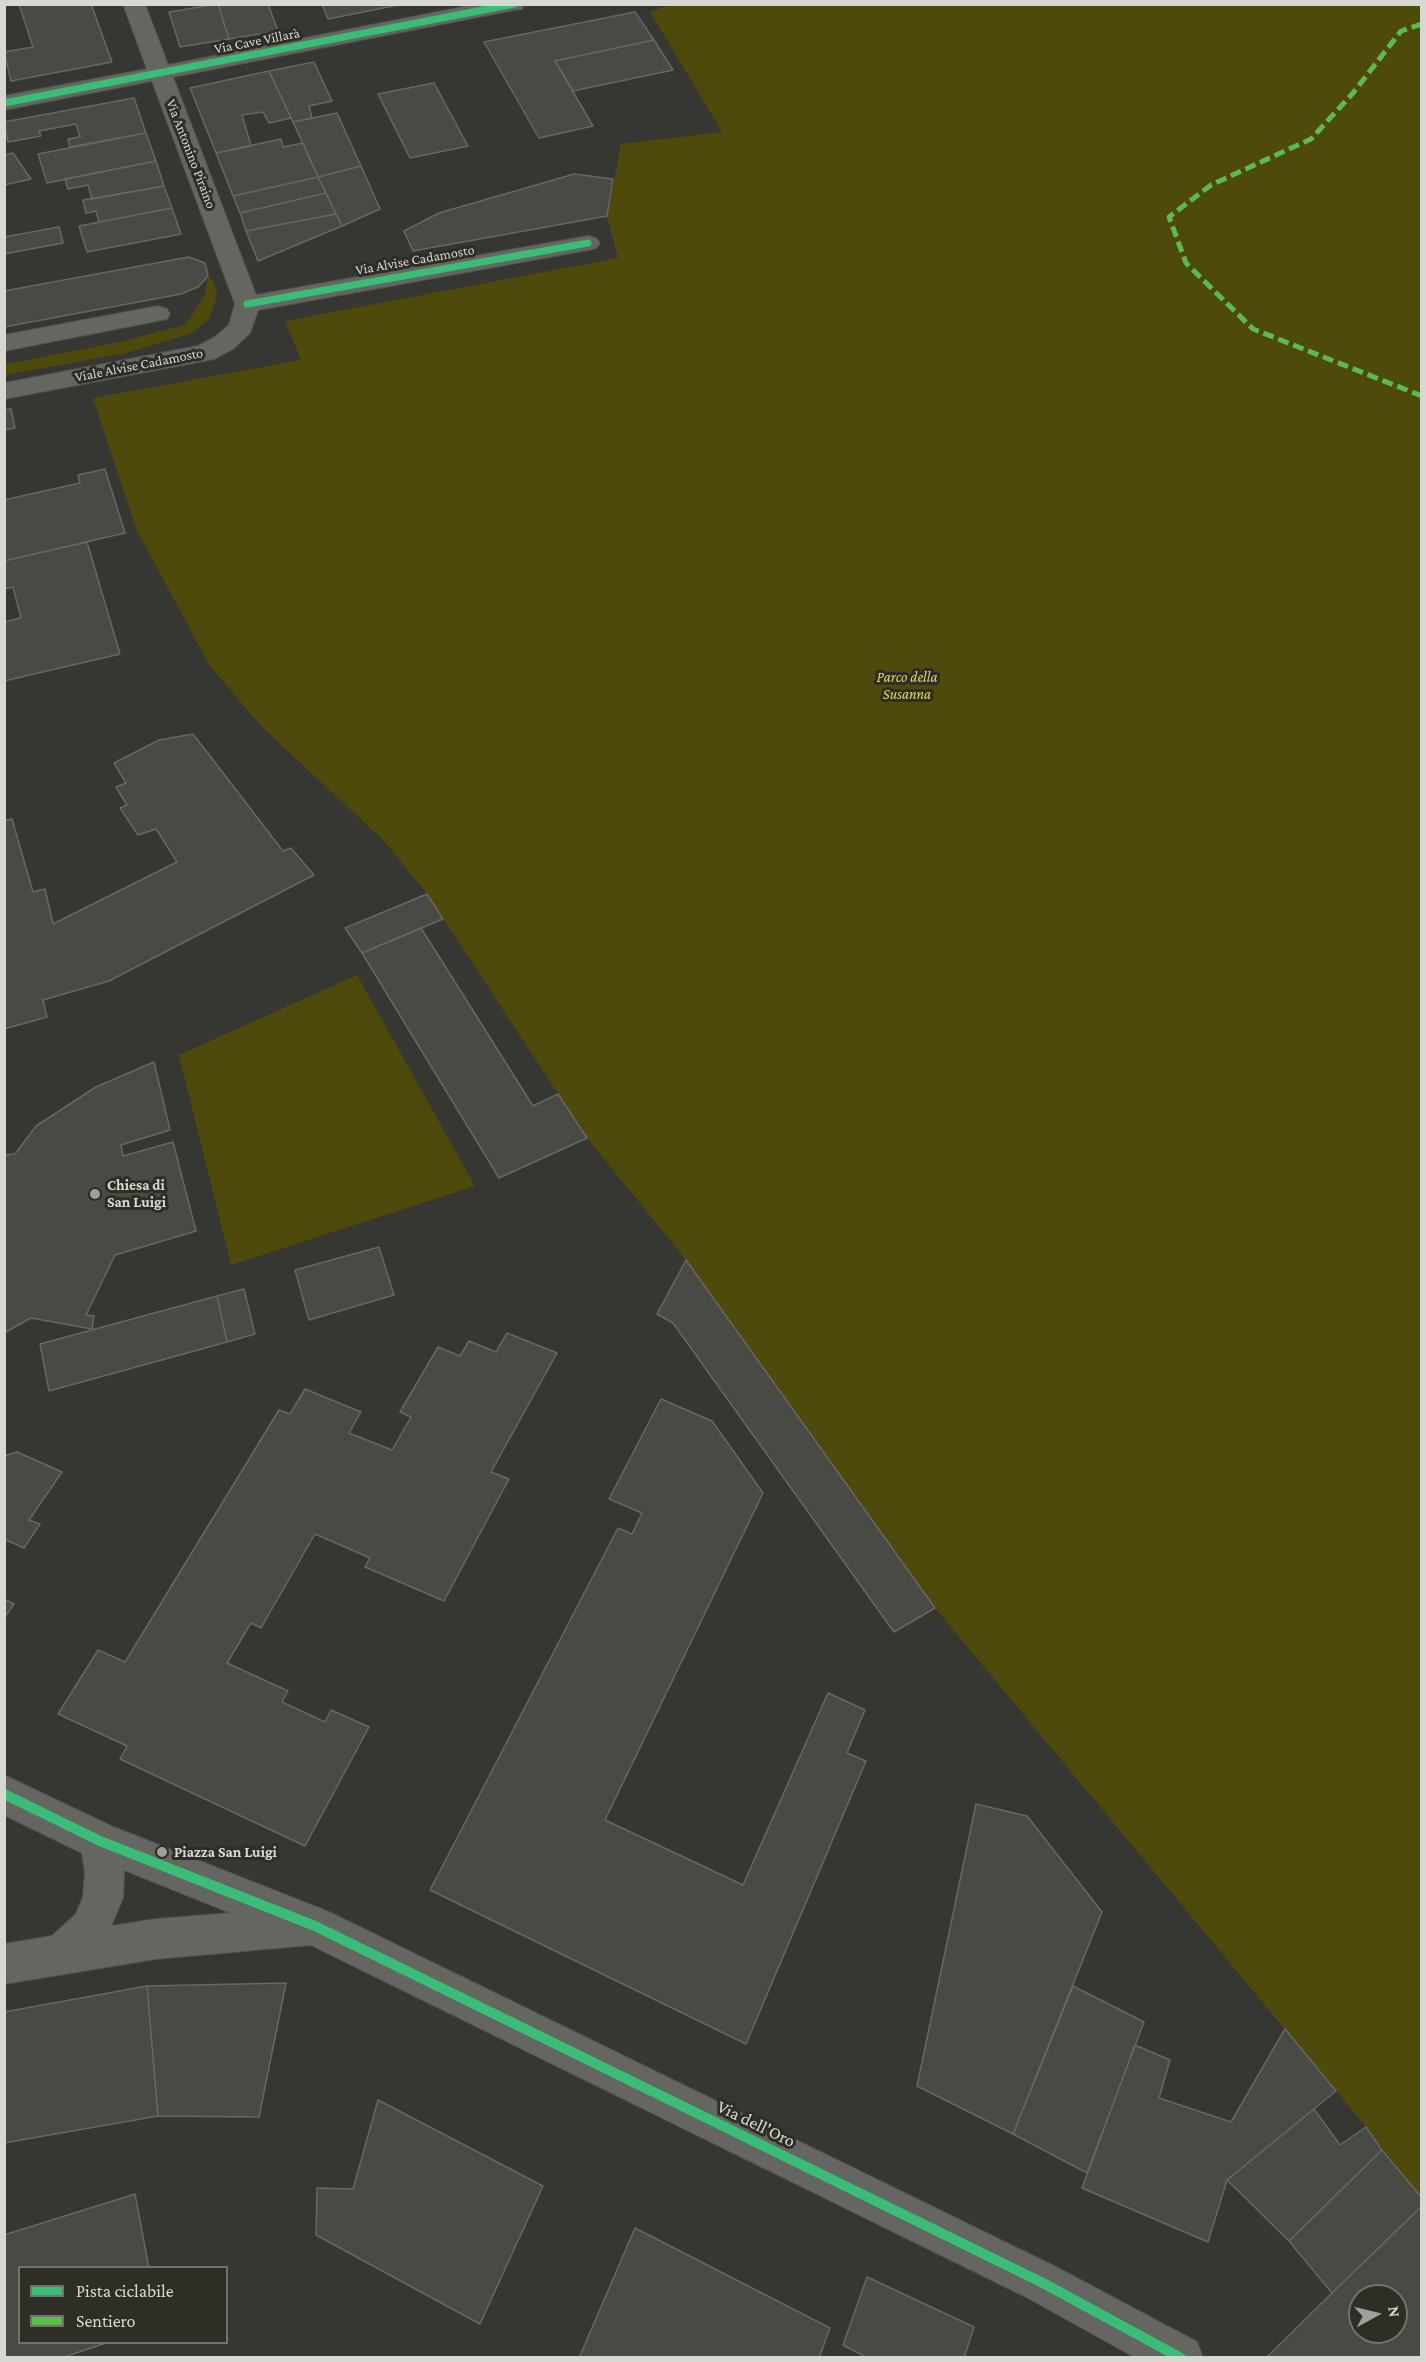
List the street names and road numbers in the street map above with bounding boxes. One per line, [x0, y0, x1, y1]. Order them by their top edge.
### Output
street label: Via Cave Villarà [213, 24, 301, 58]
street label: Via Antonino Piraino [162, 97, 220, 211]
street label: Via Alvise Cadamosto [354, 241, 476, 279]
street label: Viale Alvise Cadamosto [74, 344, 204, 386]
street label: Via dell'Oro [713, 2096, 799, 2152]

